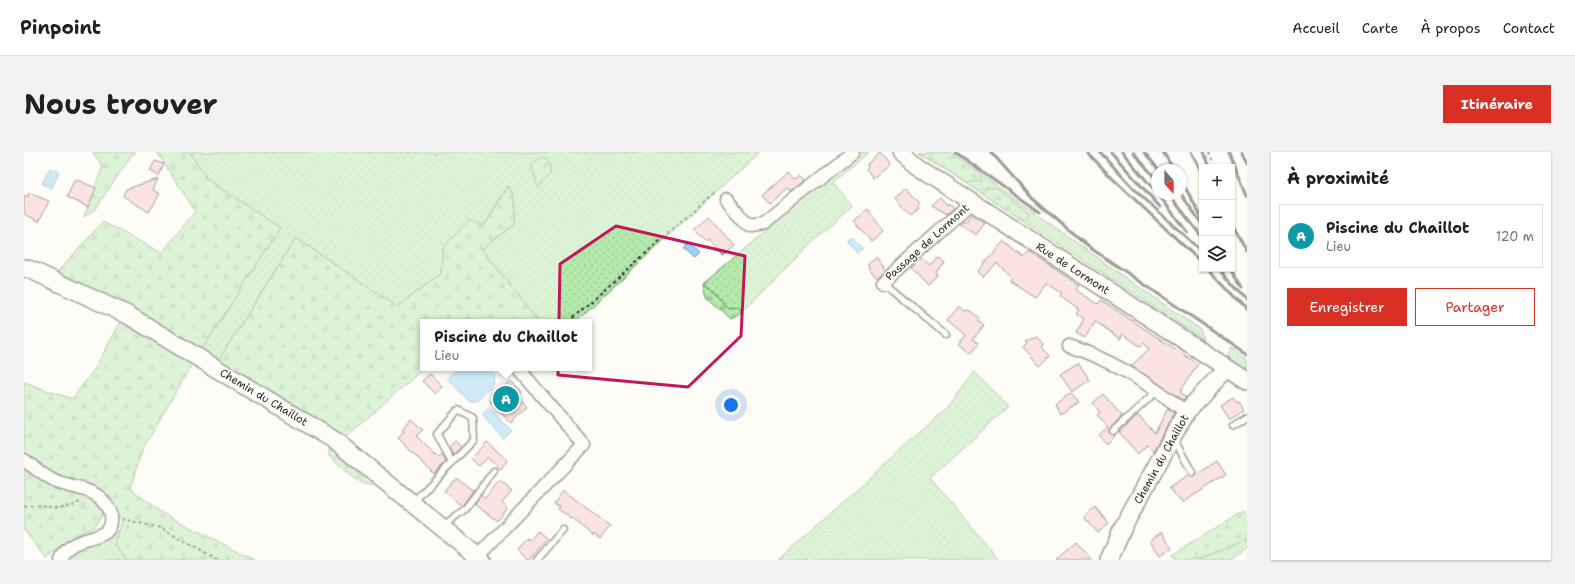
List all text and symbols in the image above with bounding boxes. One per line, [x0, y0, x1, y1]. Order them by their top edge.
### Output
text: Pinpoint [20, 15, 101, 40]
text: Accueil [1292, 19, 1340, 37]
text: Carte [1362, 19, 1398, 37]
text: À propos [1420, 19, 1481, 37]
text: Contact [1503, 19, 1555, 37]
text: Nous trouver [24, 85, 218, 123]
button: Itinéraire [1443, 85, 1551, 123]
north arrow [1151, 164, 1187, 200]
map controls [1199, 164, 1235, 272]
button: + [1199, 164, 1235, 200]
text: À proximité [1287, 167, 1389, 189]
button: − [1199, 200, 1235, 236]
street label: Passage de Lormont [882, 201, 973, 284]
text: Piscine du Chaillot [1326, 218, 1469, 238]
text: A [1296, 228, 1306, 245]
text: 120 m [1496, 228, 1534, 245]
button: layers [1199, 236, 1235, 272]
text: Lieu [1326, 238, 1351, 255]
street label: Rue de Lormont [1033, 239, 1113, 298]
button: Enregistrer [1287, 288, 1407, 326]
button: Partager [1415, 288, 1535, 326]
popup [420, 319, 592, 371]
text: Piscine du Chaillot [434, 327, 578, 347]
text: Lieu [434, 347, 459, 364]
street label: Chemin du Chaillot [217, 365, 311, 430]
pin: A [493, 384, 519, 414]
your location [721, 395, 741, 415]
street label: Chemin du Chaillot [1131, 412, 1192, 507]

